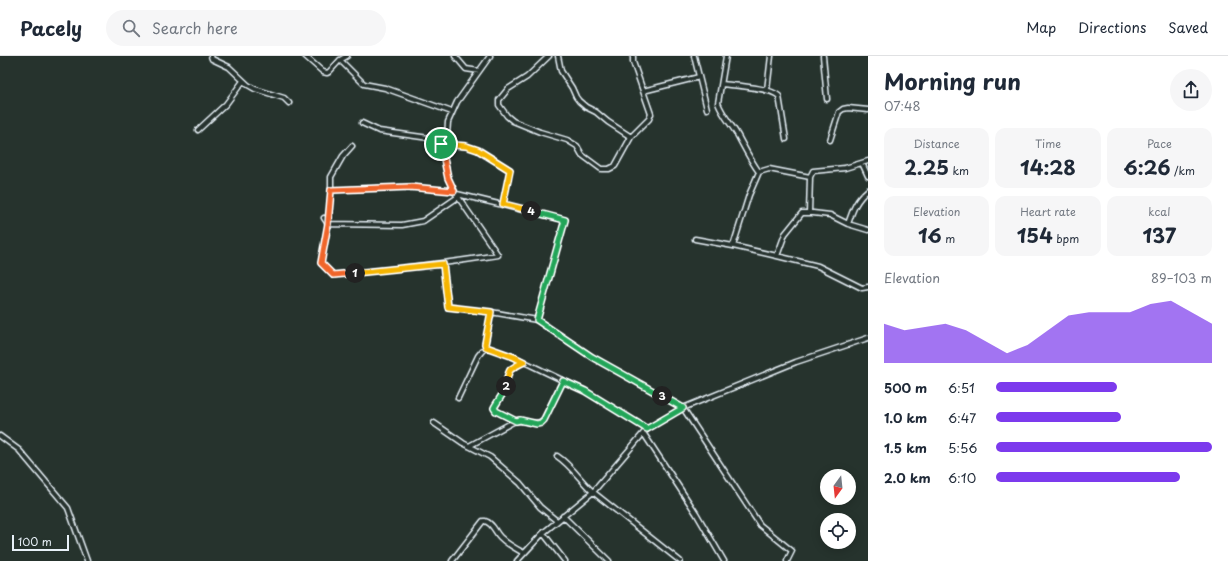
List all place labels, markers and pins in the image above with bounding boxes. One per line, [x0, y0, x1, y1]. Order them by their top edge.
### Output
pin [424, 127, 458, 161]
pin: 4 [521, 201, 541, 221]
pin: 1 [345, 263, 365, 283]
pin: 2 [496, 376, 516, 396]
pin: 3 [652, 386, 672, 406]

